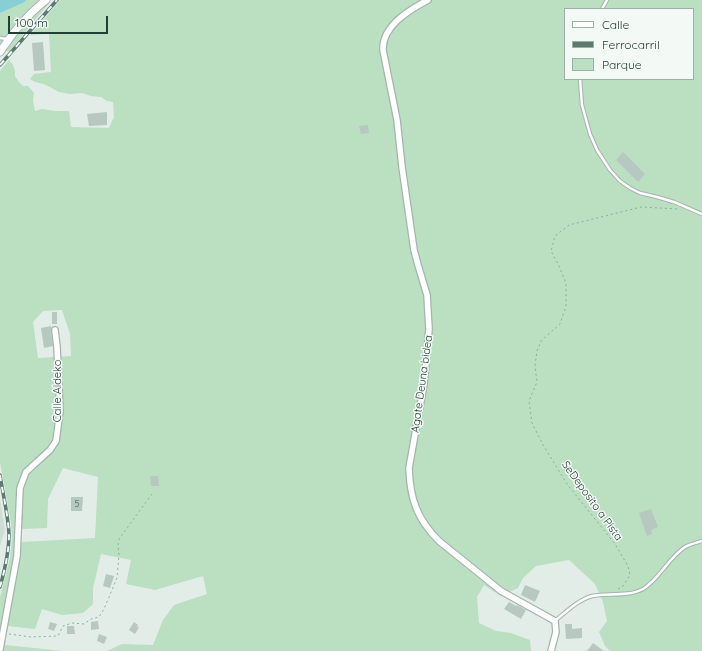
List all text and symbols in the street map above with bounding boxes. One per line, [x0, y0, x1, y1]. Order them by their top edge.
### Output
scale bar [10, 8, 110, 34]
legend [564, 8, 694, 80]
text: 100 m [15, 15, 48, 30]
text: Calle [602, 17, 629, 32]
text: Ferrocarril [602, 37, 660, 52]
text: Parque [602, 57, 642, 72]
street label: Agate Deuna bidea [409, 334, 435, 434]
street label: Calle Aldeko [51, 360, 65, 422]
street label: SeDeposito a Pista [559, 459, 625, 543]
house number: 5 [75, 499, 79, 509]

